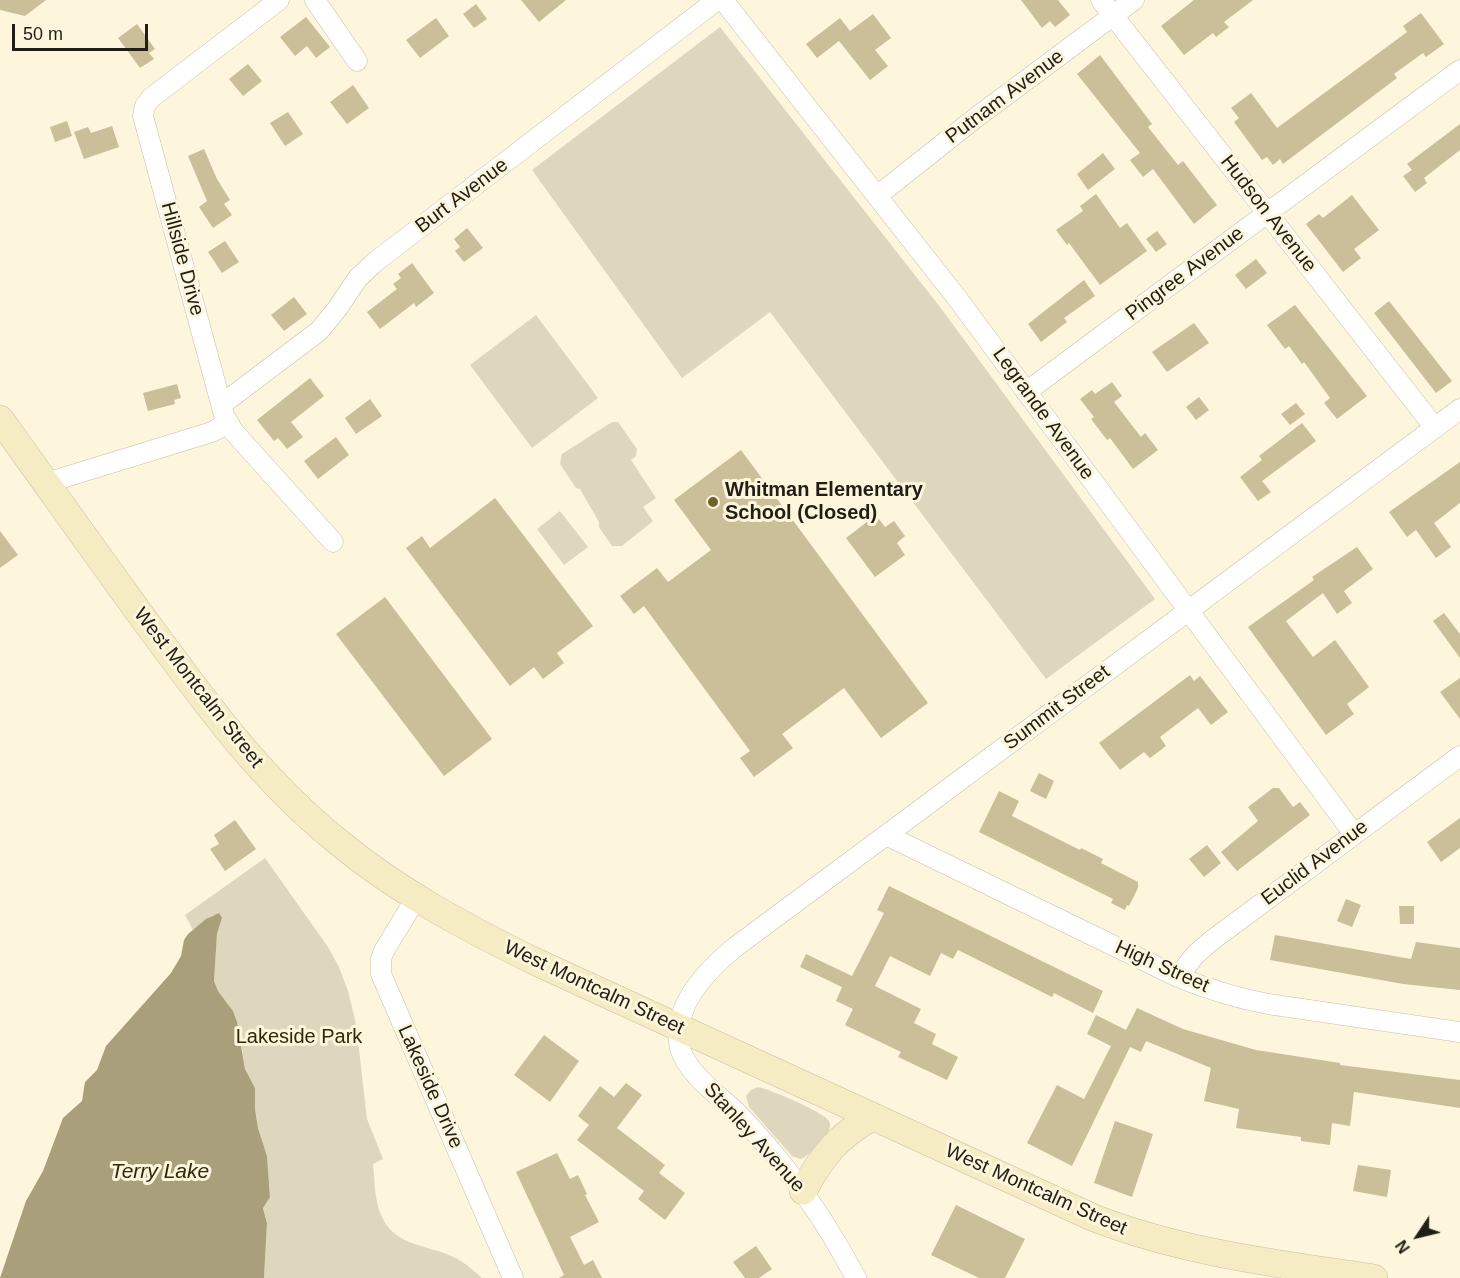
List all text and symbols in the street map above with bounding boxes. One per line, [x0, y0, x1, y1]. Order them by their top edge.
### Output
scale bar [15, 12, 152, 50]
text: 50 m [23, 24, 63, 44]
street label: Putnam Avenue [941, 45, 1069, 149]
street label: Hudson Avenue [1215, 151, 1321, 277]
street label: Burt Avenue [411, 153, 513, 239]
street label: Hillside Drive [155, 200, 209, 318]
street label: Pingree Avenue [1121, 222, 1249, 326]
street label: Legrande Avenue [987, 343, 1099, 485]
place label: Whitman Elementary School (Closed) [725, 478, 923, 525]
marker: Whitman Elementary School (Closed) [706, 495, 720, 509]
street label: West Montcalm Street [128, 603, 268, 773]
street label: Summit Street [999, 660, 1115, 756]
street label: Euclid Avenue [1257, 815, 1373, 911]
street label: West Montcalm Street [500, 936, 688, 1040]
street label: High Street [1111, 936, 1213, 998]
street label: Lakeside Drive [392, 1022, 468, 1152]
park label: Lakeside Park [236, 1025, 362, 1049]
street label: Stanley Avenue [698, 1078, 810, 1198]
street label: West Montcalm Street [941, 1139, 1131, 1241]
water label: Terry Lake [111, 1159, 209, 1185]
north arrow [1388, 1206, 1448, 1266]
text: N [1393, 1237, 1413, 1256]

